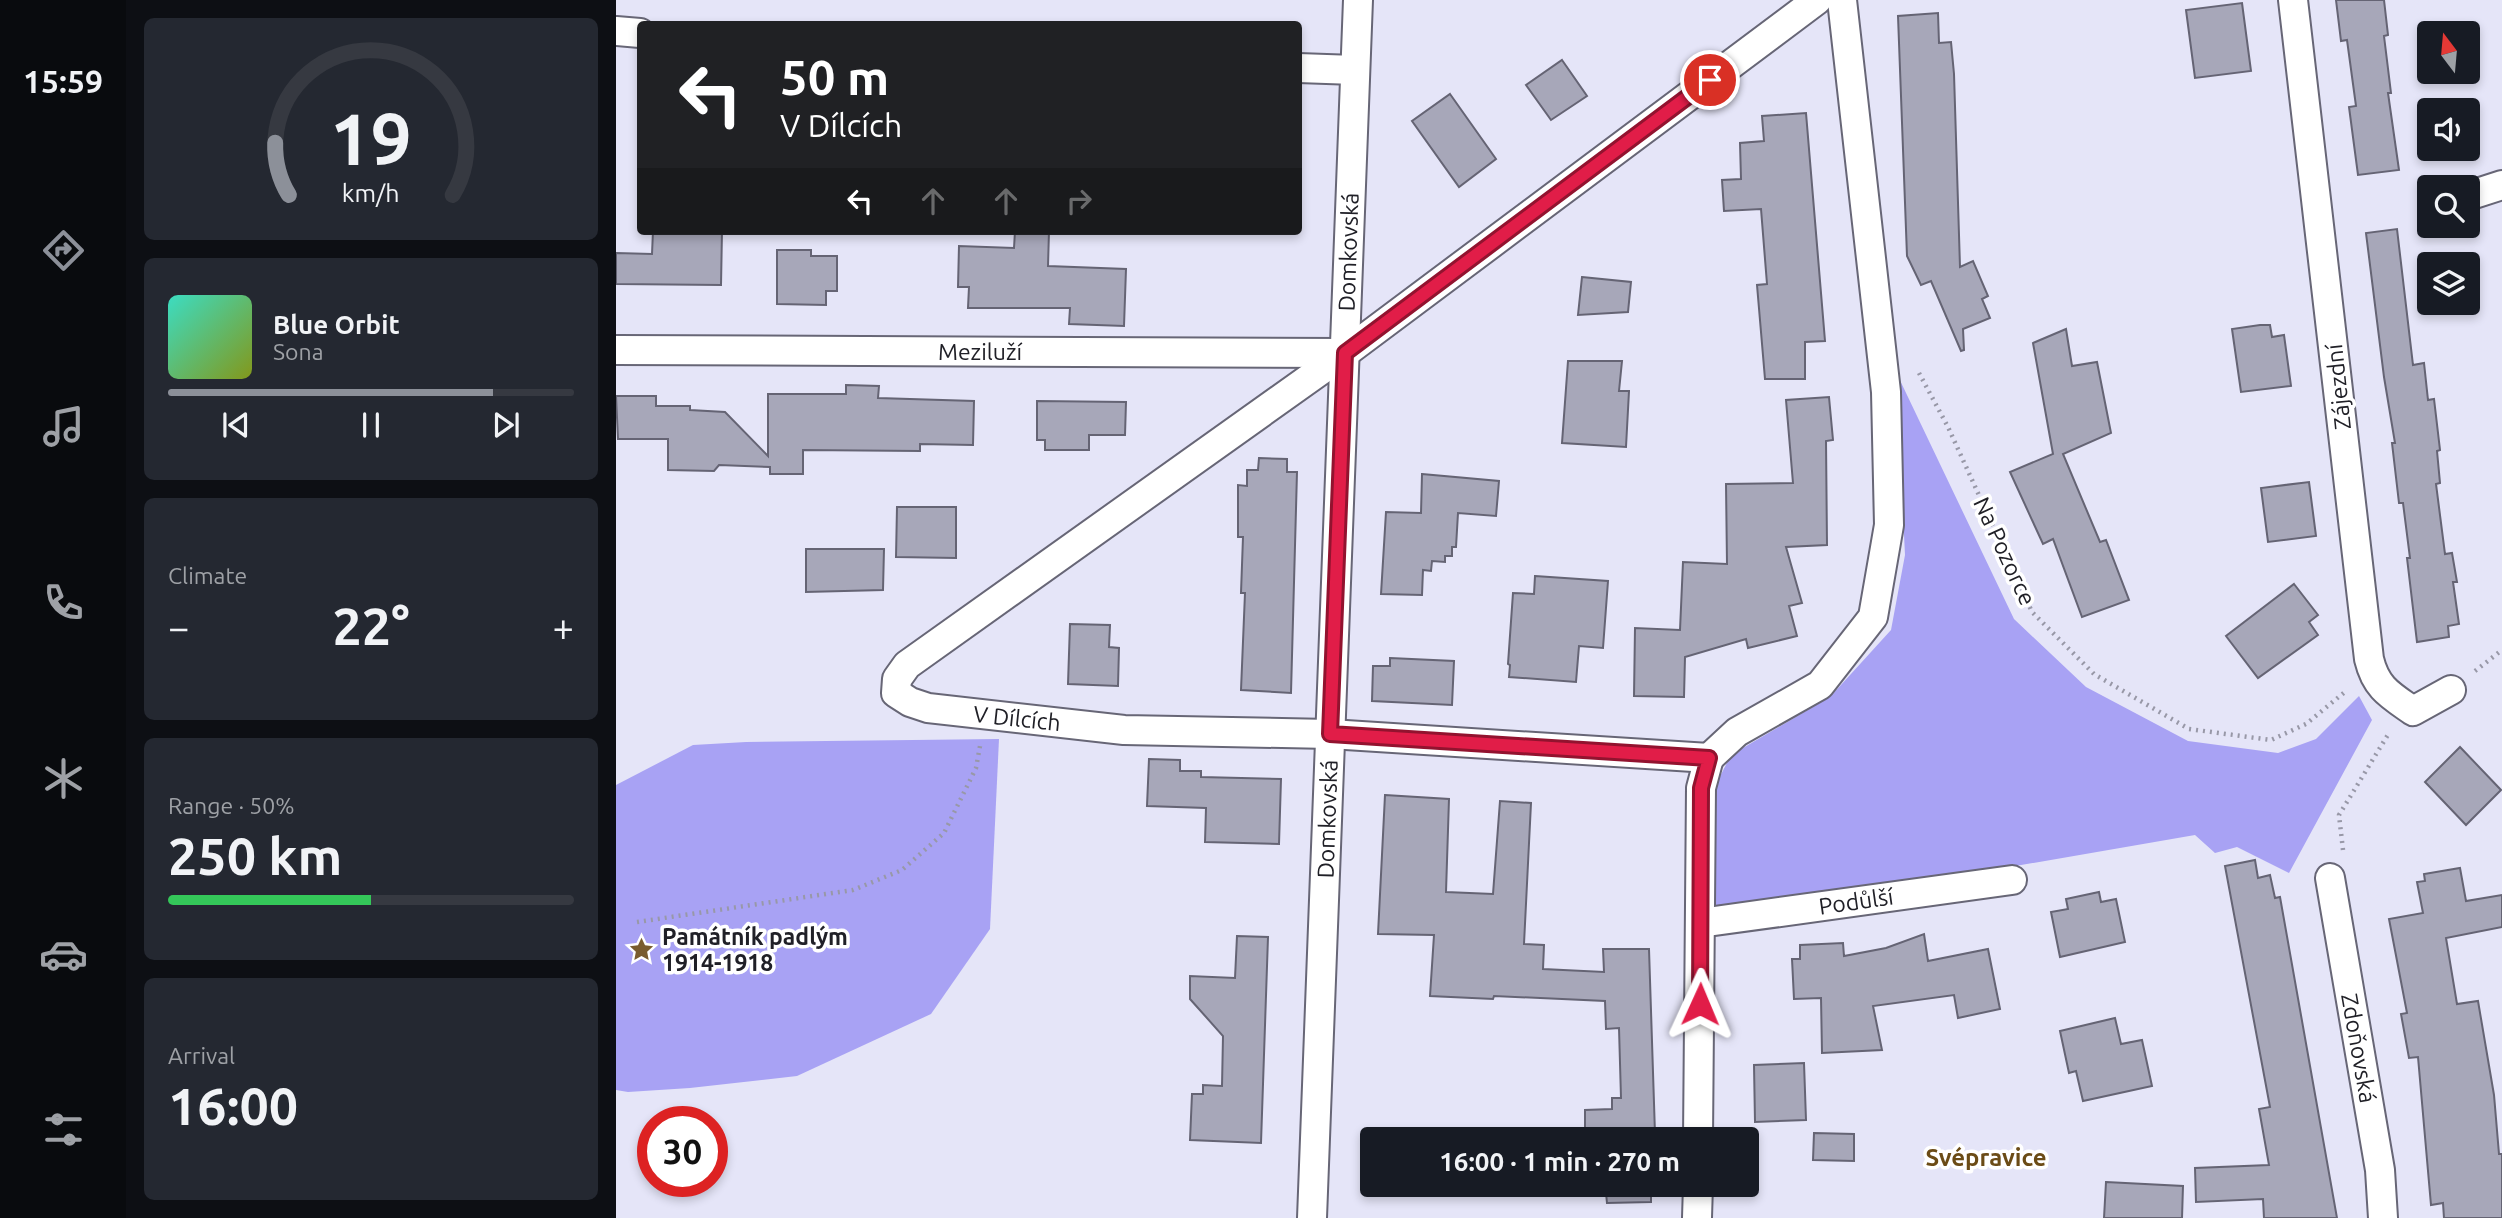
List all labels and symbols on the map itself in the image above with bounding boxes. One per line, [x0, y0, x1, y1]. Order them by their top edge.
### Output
north arrow [2417, 21, 2480, 84]
pin [1680, 50, 1740, 110]
street label: Domkovská [1333, 192, 1363, 312]
street label: Meziluží [938, 339, 1022, 364]
street label: Zájezdní [2321, 343, 2355, 431]
street label: Na Pozorce [1969, 493, 2041, 609]
street label: V Dílcích [972, 701, 1062, 735]
street label: Domkovská [1312, 759, 1342, 879]
street label: Podůlší [1817, 883, 1895, 919]
place label: Památník padlým 1914-1918 [662, 924, 848, 975]
place icon: Památník padlým 1914-1918 [628, 935, 656, 963]
position arrow [1663, 967, 1737, 1041]
street label: Zdoňovská [2337, 991, 2381, 1105]
speed limit sign: 30 [637, 1106, 728, 1197]
district label: Svépravice [1925, 1144, 2047, 1171]

